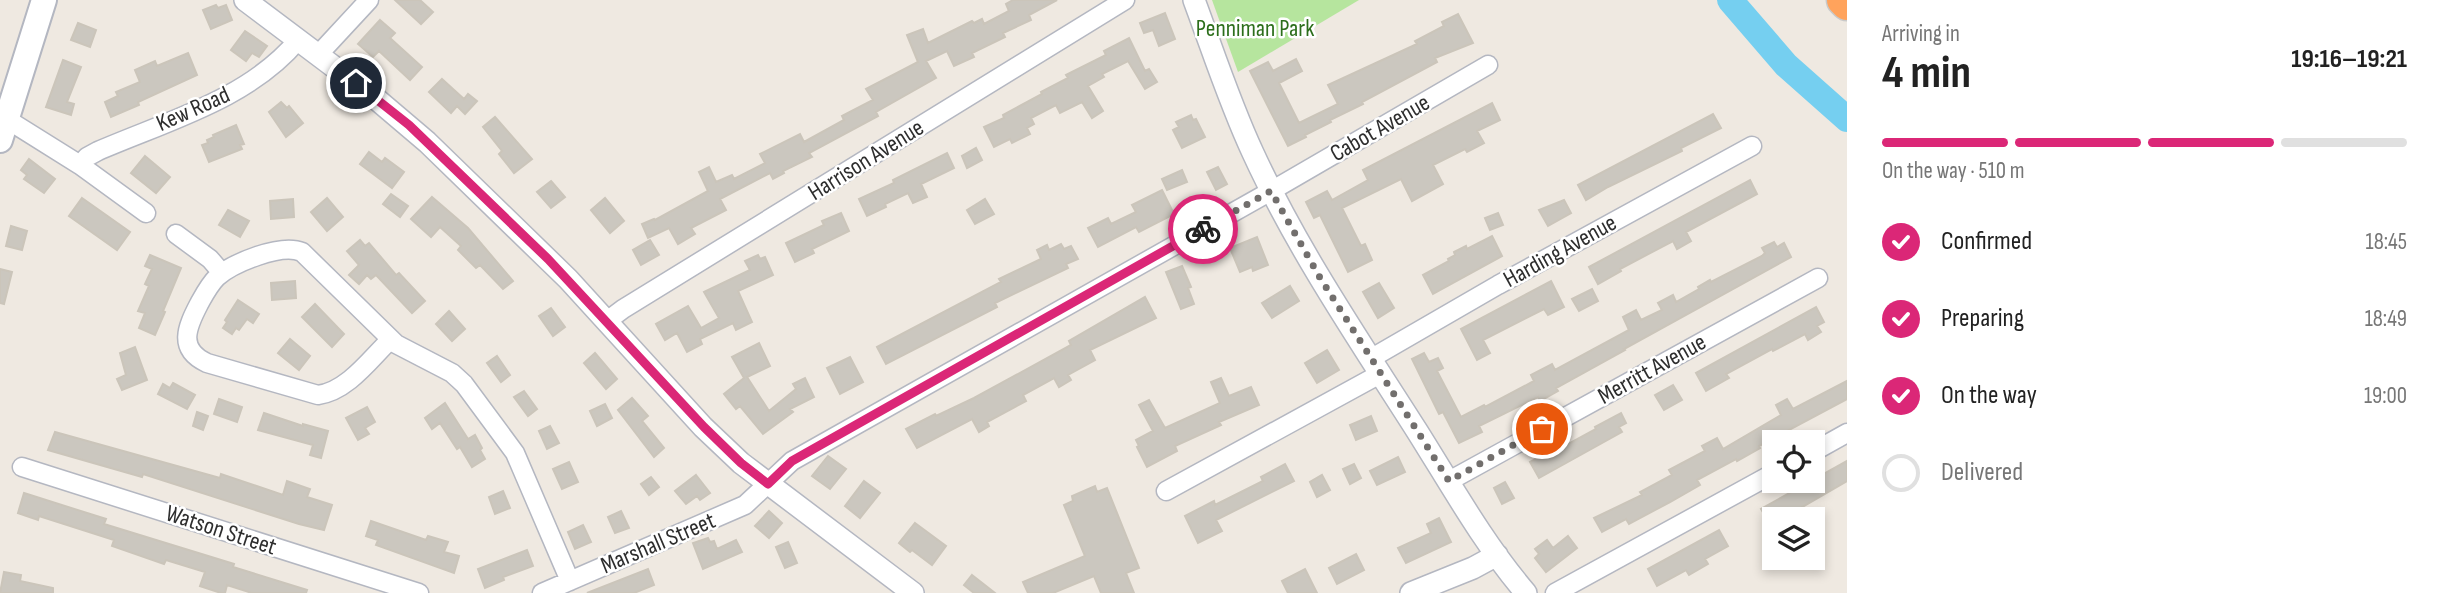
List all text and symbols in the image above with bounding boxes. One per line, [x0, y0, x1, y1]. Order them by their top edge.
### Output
park label: Penniman Park [1196, 14, 1314, 43]
text: Arriving in [1882, 20, 1960, 48]
text: 19:16–19:21 [2291, 44, 2407, 75]
text: 4 min [1882, 46, 1971, 101]
pin [326, 53, 386, 113]
icon: home [337, 64, 375, 102]
street label: Kew Road [152, 80, 234, 138]
street label: Cabot Avenue [1325, 88, 1435, 168]
street label: Harrison Avenue [803, 113, 929, 207]
text: On the way · 510 m [1882, 157, 2025, 185]
courier [1168, 194, 1238, 264]
street label: Harding Avenue [1498, 208, 1622, 294]
icon: bike [1184, 210, 1222, 248]
icon: check [1882, 223, 1920, 261]
text: Confirmed [1941, 226, 2032, 257]
text: 18:45 [2366, 228, 2407, 256]
icon: check [1882, 300, 1920, 338]
text: Preparing [1941, 303, 2024, 334]
text: 18:49 [2365, 305, 2407, 333]
street label: Merritt Avenue [1593, 327, 1711, 411]
icon: check [1882, 377, 1920, 415]
text: On the way [1941, 380, 2037, 411]
text: 19:00 [2364, 382, 2407, 410]
pin [1512, 399, 1572, 459]
icon: bag [1523, 410, 1561, 448]
map controls [1762, 430, 1825, 570]
button: locate [1762, 430, 1825, 493]
text: Delivered [1941, 457, 2023, 488]
street label: Watson Street [162, 498, 280, 562]
street label: Marshall Street [596, 506, 720, 580]
button: layers [1762, 507, 1825, 570]

